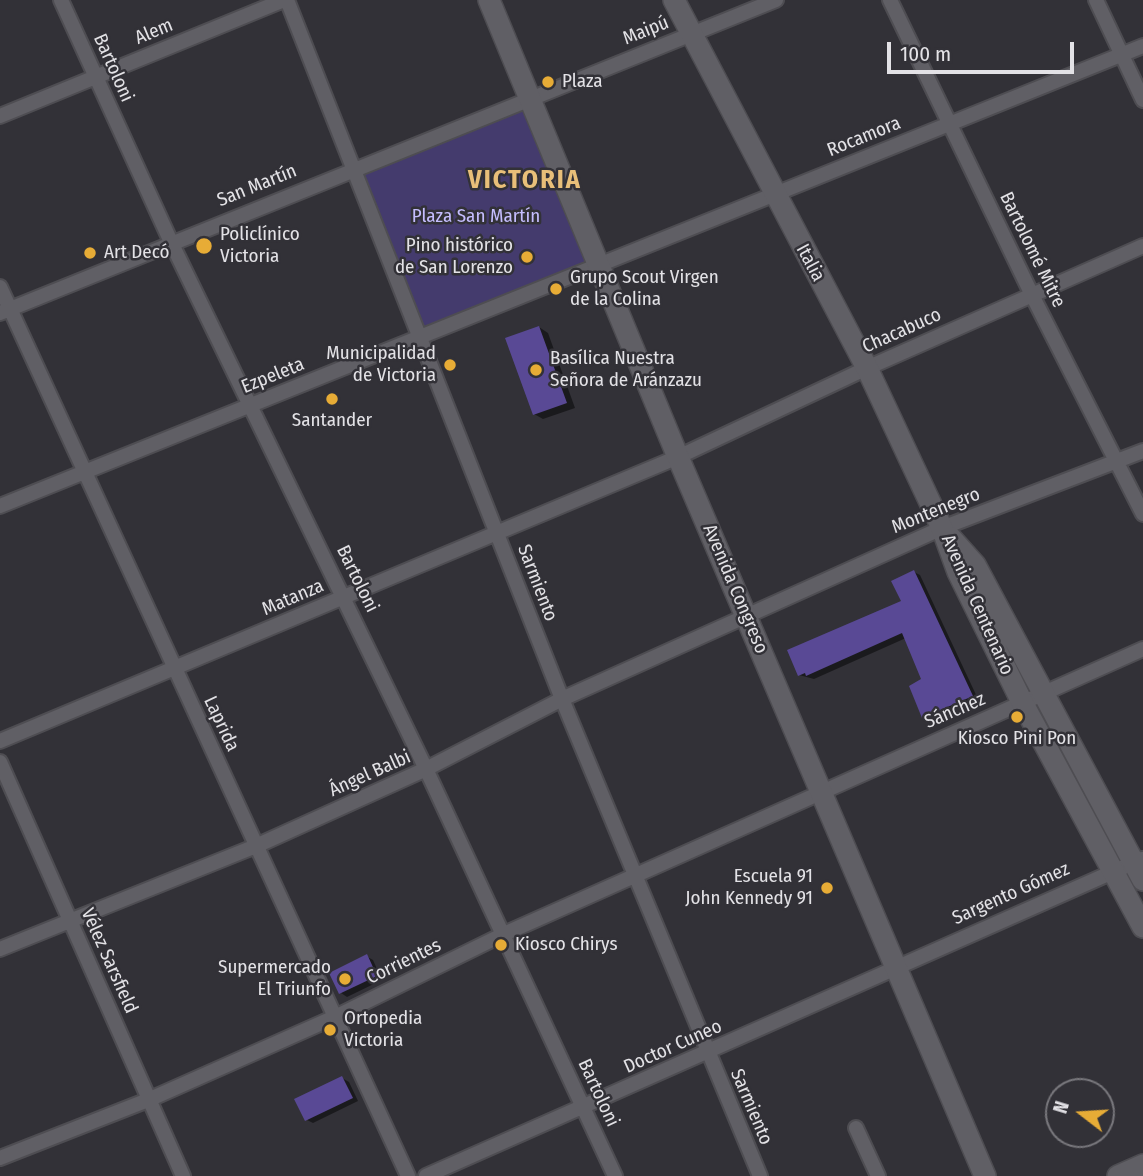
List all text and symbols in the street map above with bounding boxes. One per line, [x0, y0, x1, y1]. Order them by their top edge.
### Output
street label: Maipú [620, 12, 672, 50]
street label: Alem [132, 14, 176, 50]
scale bar [891, 28, 1078, 72]
street label: Bartoloni [88, 30, 138, 106]
text: 100 m [900, 41, 951, 67]
place label: Plaza [562, 71, 603, 93]
marker: Plaza [540, 74, 556, 90]
street label: Rocamora [824, 112, 904, 162]
street label: San Martín [214, 160, 300, 212]
district label: VICTORIA [469, 165, 581, 197]
street label: Bartolomé Mitre [994, 189, 1070, 311]
park label: Plaza San Martín [412, 206, 540, 228]
place label: Policlínico Victoria [220, 224, 300, 268]
place label: Pino histórico de San Lorenzo [395, 235, 513, 279]
marker: Policlínico Victoria [194, 236, 214, 256]
street label: Italia [791, 240, 829, 286]
place label: Art Decó [104, 242, 169, 264]
marker: Art Decó [82, 245, 98, 261]
marker: Pino histórico de San Lorenzo [519, 249, 535, 265]
place label: Grupo Scout Virgen de la Colina [570, 267, 719, 311]
marker: Grupo Scout Virgen de la Colina [548, 281, 564, 297]
street label: Chacabuco [859, 304, 945, 358]
place label: Municipalidad de Victoria [326, 343, 436, 387]
place label: Basílica Nuestra Señora de Aránzazu [550, 348, 702, 392]
street label: Ezpeleta [238, 353, 308, 399]
marker: Municipalidad de Victoria [442, 357, 458, 373]
marker: Basílica Nuestra Señora de Aránzazu [528, 362, 544, 378]
marker: Santander [324, 391, 340, 407]
place label: Santander [292, 410, 372, 432]
street label: Montenegro [888, 483, 984, 539]
street label: Avenida Congreso [697, 521, 773, 657]
street label: Avenida Centenario [936, 531, 1018, 679]
street label: Bartoloni [331, 542, 383, 616]
street label: Sarmiento [512, 542, 562, 624]
street label: Matanza [259, 575, 327, 621]
street label: Sánchez [921, 688, 989, 734]
street label: Laprida [198, 693, 244, 755]
marker: Kiosco Pini Pon [1009, 709, 1025, 725]
place label: Kiosco Pini Pon [958, 728, 1076, 750]
street label: Ángel Balbi [326, 746, 414, 802]
street label: Sargento Gómez [949, 858, 1073, 930]
place label: Escuela 91 John Kennedy 91 [685, 866, 813, 910]
marker: Escuela 91 John Kennedy 91 [819, 880, 835, 896]
street label: Vélez Sarsfield [76, 905, 142, 1017]
street label: Corrientes [363, 934, 445, 990]
place label: Kiosco Chirys [515, 934, 618, 956]
marker: Kiosco Chirys [493, 937, 509, 953]
place label: Supermercado El Triunfo [218, 957, 331, 1001]
marker: Supermercado El Triunfo [337, 971, 353, 987]
place label: Ortopedia Victoria [344, 1008, 422, 1052]
street label: Doctor Cuneo [620, 1015, 726, 1079]
marker: Ortopedia Victoria [322, 1022, 338, 1038]
street label: Bartoloni [572, 1056, 624, 1130]
street label: Sarmiento [725, 1066, 777, 1148]
north arrow [1045, 1078, 1115, 1148]
text: N [1049, 1098, 1074, 1116]

